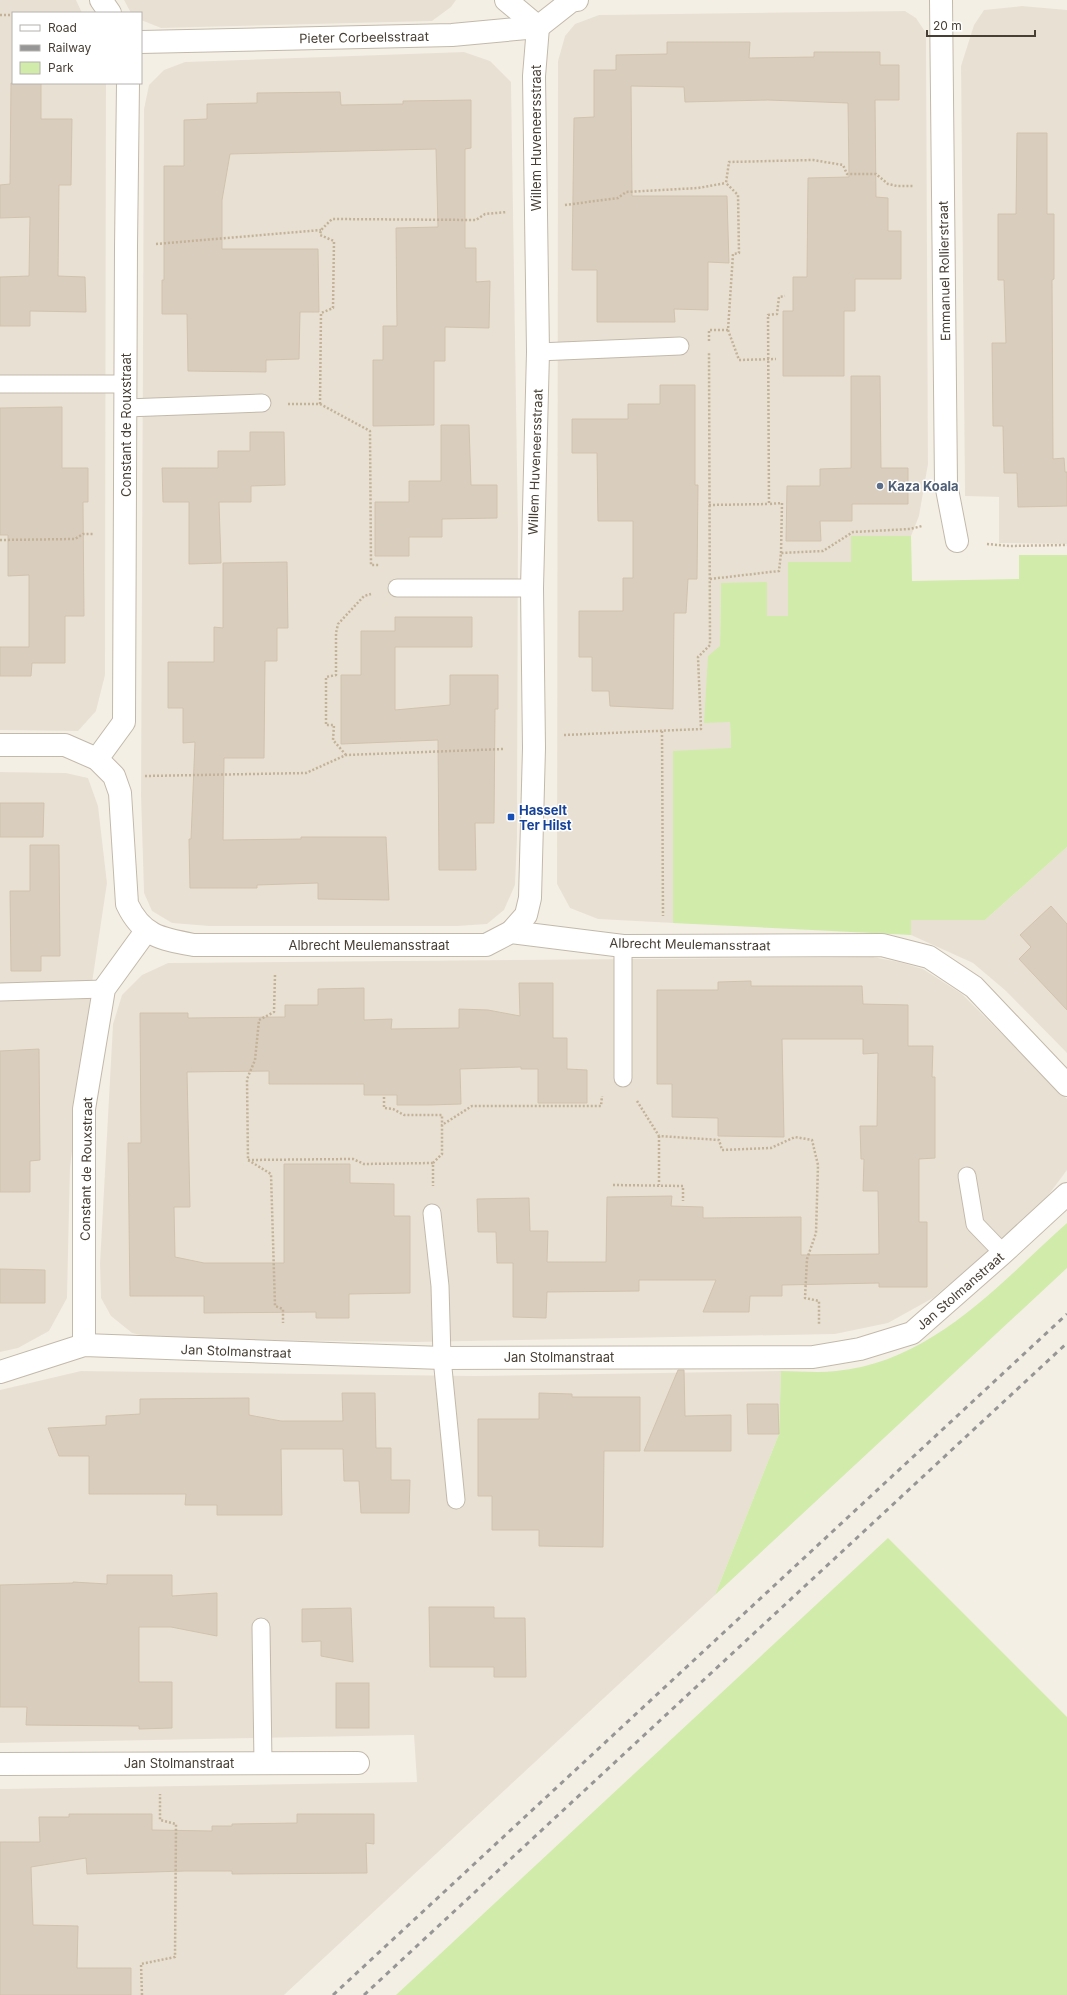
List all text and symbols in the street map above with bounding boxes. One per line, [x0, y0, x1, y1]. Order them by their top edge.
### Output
legend [12, 12, 142, 84]
scale bar [927, 12, 1035, 38]
text: 20 m [933, 18, 962, 33]
text: Road [48, 20, 77, 35]
street label: Pieter Corbeelsstraat [299, 28, 429, 46]
text: Railway [48, 40, 92, 55]
text: Park [48, 60, 74, 75]
street label: Willem Huveneersstraat [528, 65, 544, 211]
street label: Emmanuel Rollierstraat [935, 201, 953, 341]
street label: Constant de Rouxstraat [118, 353, 134, 497]
street label: Willem Huveneersstraat [524, 389, 546, 535]
place label: Kaza Koala [888, 478, 959, 494]
marker: Kaza Koala [875, 481, 885, 491]
place label: Hasselt Ter Hilst [519, 802, 572, 833]
marker: Hasselt Ter Hilst [506, 812, 516, 822]
street label: Albrecht Meulemansstraat [609, 935, 771, 953]
street label: Albrecht Meulemansstraat [288, 937, 450, 953]
street label: Constant de Rouxstraat [77, 1097, 95, 1241]
street label: Jan Stolmanstraat [913, 1249, 1007, 1333]
street label: Jan Stolmanstraat [180, 1341, 292, 1361]
street label: Jan Stolmanstraat [504, 1349, 614, 1365]
street label: Jan Stolmanstraat [124, 1755, 234, 1771]

